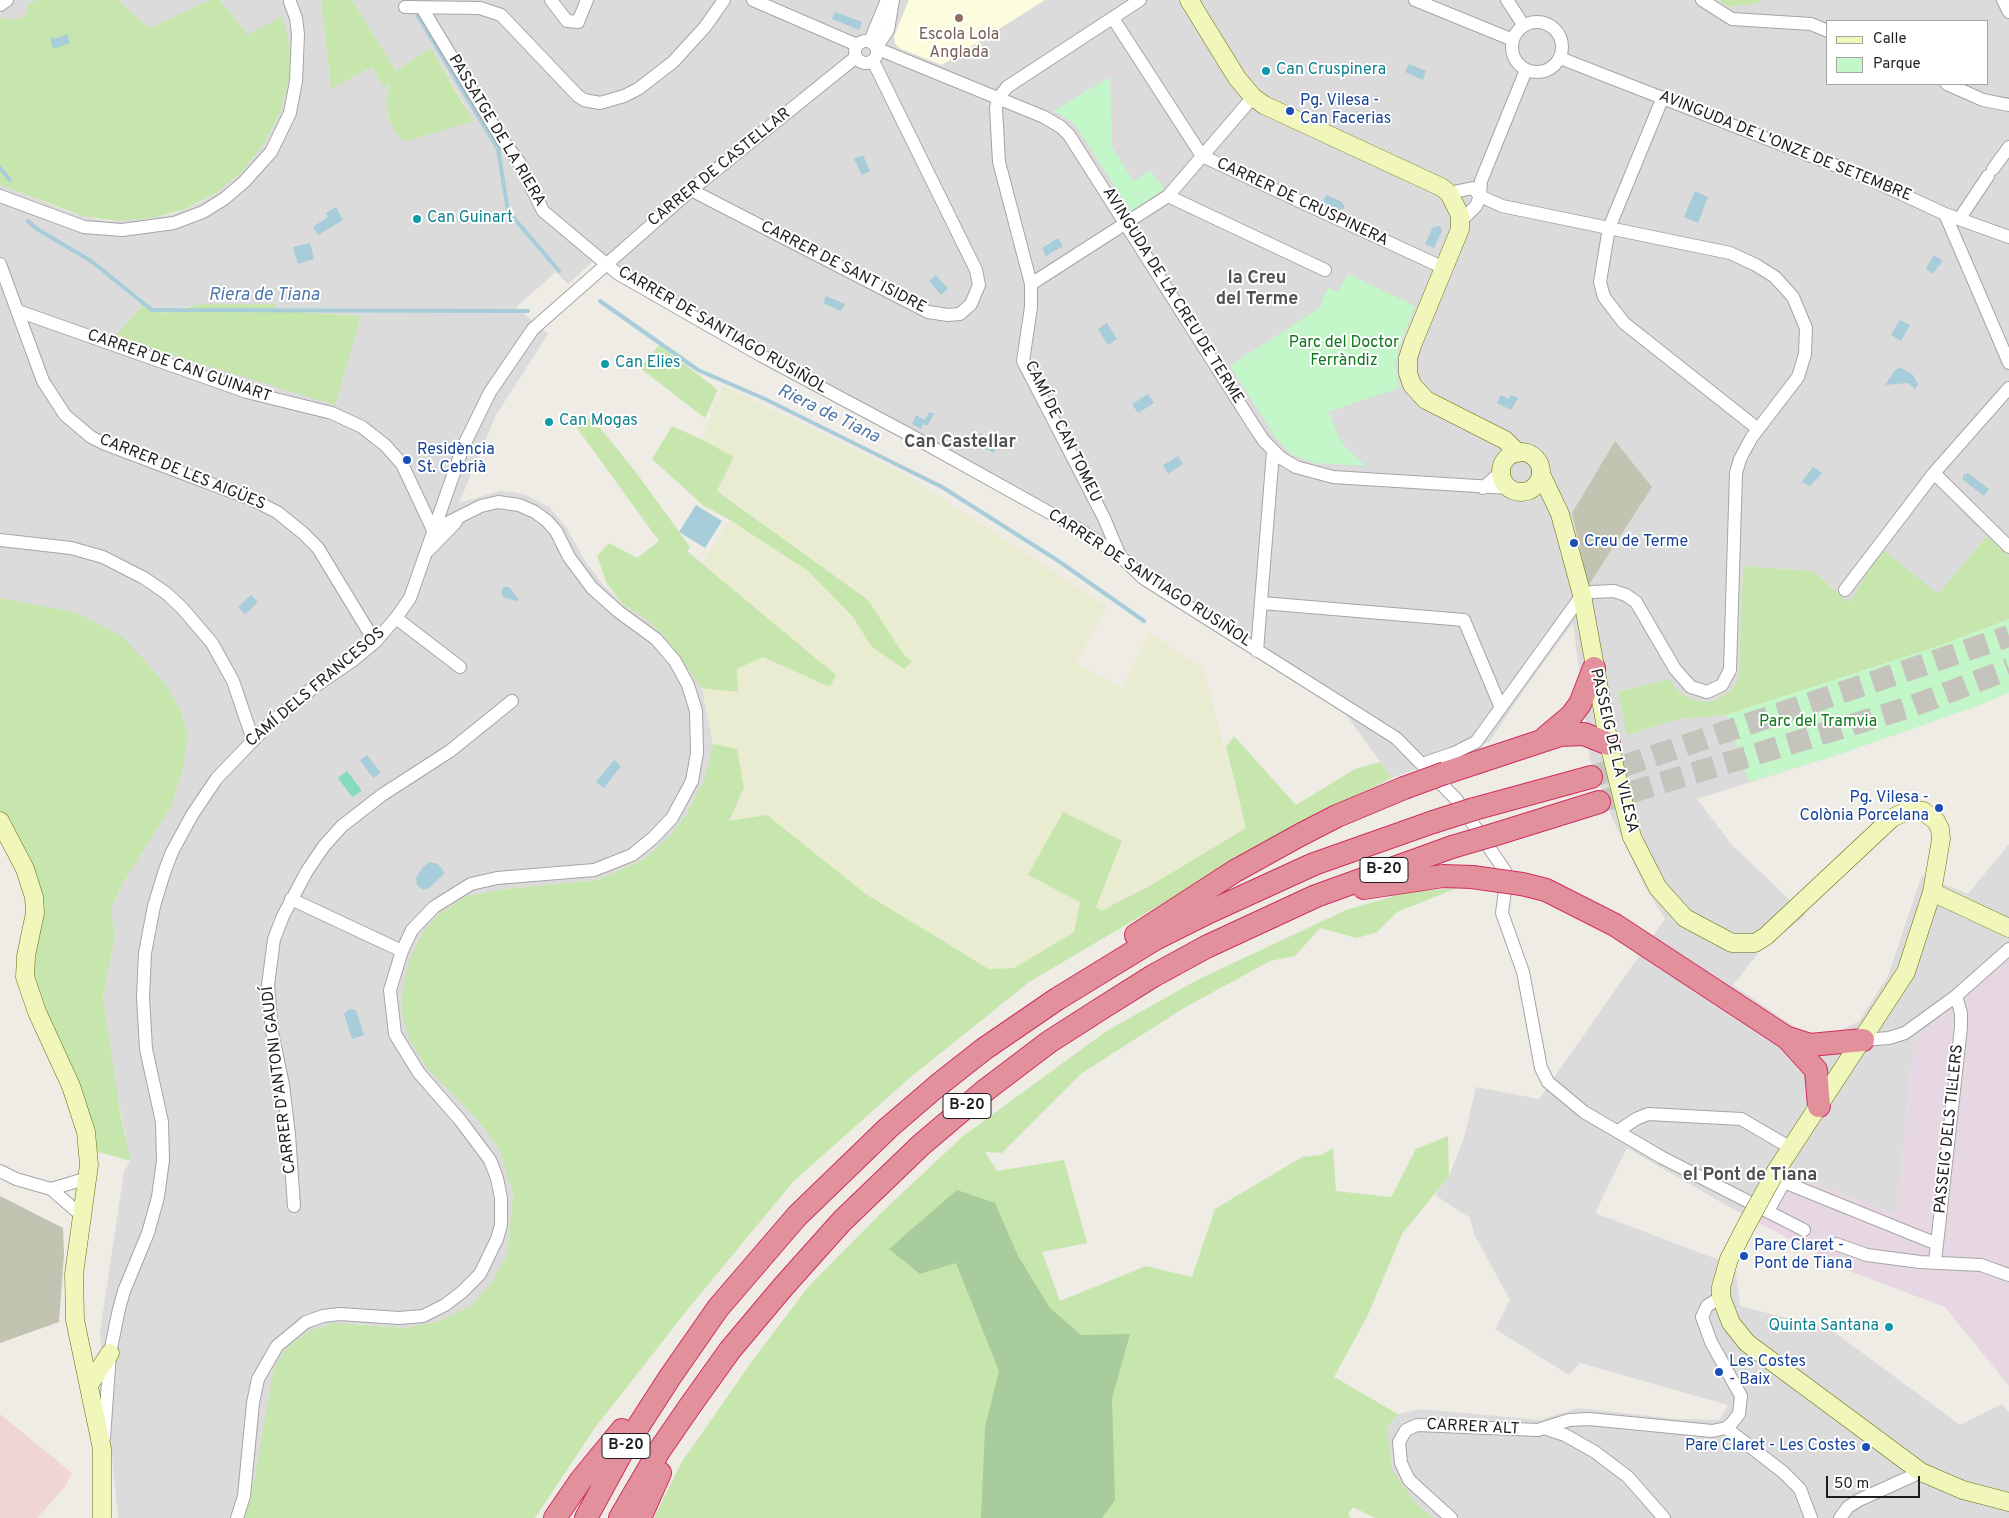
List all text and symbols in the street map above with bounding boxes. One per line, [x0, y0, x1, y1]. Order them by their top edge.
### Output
marker: Escola Lola Anglada [953, 12, 965, 24]
legend [1826, 20, 1989, 85]
place label: Escola Lola Anglada [919, 26, 999, 64]
text: Calle [1873, 30, 1907, 49]
street label: PASSATGE DE LA RIERA [443, 52, 549, 210]
text: Parque [1873, 55, 1921, 74]
place label: Can Cruspinera [1276, 61, 1386, 81]
marker: Can Cruspinera [1260, 65, 1272, 77]
street label: AVINGUDA DE L'ONZE DE SETEMBRE [1656, 87, 1914, 207]
place label: Pg. Vilesa - Can Facerias [1300, 92, 1391, 130]
street label: CARRER DE CASTELLAR [645, 105, 795, 231]
marker: Pg. Vilesa - Can Facerias [1284, 105, 1296, 117]
street label: CARRER DE CRUSPINERA [1213, 155, 1391, 251]
street label: AVINGUDA DE LA CREU DE TERME [1097, 184, 1247, 408]
place label: Can Guinart [427, 209, 513, 229]
marker: Can Guinart [411, 213, 423, 225]
street label: CARRER DE SANT ISIDRE [757, 218, 929, 318]
street label: CARRER DE SANTIAGO RUSIÑOL [614, 263, 830, 399]
district label: la Creu del Terme [1216, 268, 1298, 310]
water label: Riera de Tiana [208, 285, 320, 307]
street label: CARRER DE CAN GUINART [84, 326, 274, 408]
park label: Parc del Doctor Ferràndiz [1289, 334, 1399, 372]
place label: Can Elies [615, 354, 681, 374]
marker: Can Elies [599, 358, 611, 370]
street label: CAMÍ DE CAN TOMEU [1019, 358, 1105, 506]
water label: Riera de Tiana [773, 381, 883, 449]
place label: Can Mogas [559, 412, 638, 432]
marker: Can Mogas [543, 416, 555, 428]
street label: CARRER DE LES AIGÜES [96, 431, 268, 515]
district label: Can Castellar [904, 432, 1016, 454]
place label: Residència St. Cebrià [417, 441, 495, 479]
marker: Residència St. Cebrià [401, 454, 413, 466]
street label: CARRER DE SANTIAGO RUSIÑOL [1044, 506, 1254, 652]
place label: Creu de Terme [1584, 533, 1688, 553]
marker: Creu de Terme [1568, 537, 1580, 549]
street label: CAMÍ DELS FRANCESOS [243, 624, 389, 752]
street label: PASSEIG DE LA VILESA [1585, 667, 1641, 835]
park label: Parc del Tramvia [1759, 713, 1877, 733]
place label: Pg. Vilesa - Colònia Porcelana [1799, 789, 1929, 827]
marker: Pg. Vilesa - Colònia Porcelana [1933, 802, 1945, 814]
road number: B-20 [1360, 858, 1408, 882]
street label: CARRER D'ANTONI GAUDÍ [259, 985, 301, 1175]
street label: PASSEIG DELS TIL·LERS [1932, 1043, 1968, 1215]
road number: B-20 [943, 1094, 991, 1118]
district label: el Pont de Tiana [1683, 1165, 1817, 1187]
place label: Pare Claret - Pont de Tiana [1754, 1237, 1852, 1275]
marker: Pare Claret - Pont de Tiana [1738, 1250, 1750, 1262]
place label: Quinta Santana [1768, 1317, 1879, 1337]
marker: Quinta Santana [1883, 1321, 1895, 1333]
place label: Les Costes - Baix [1729, 1353, 1806, 1391]
marker: Les Costes - Baix [1713, 1366, 1725, 1378]
street label: CARRER ALT [1426, 1416, 1520, 1440]
road number: B-20 [602, 1434, 650, 1458]
place label: Pare Claret - Les Costes [1685, 1437, 1856, 1457]
marker: Pare Claret - Les Costes [1860, 1441, 1872, 1453]
scale bar [1829, 1466, 1923, 1498]
text: 50 m [1834, 1475, 1869, 1494]

